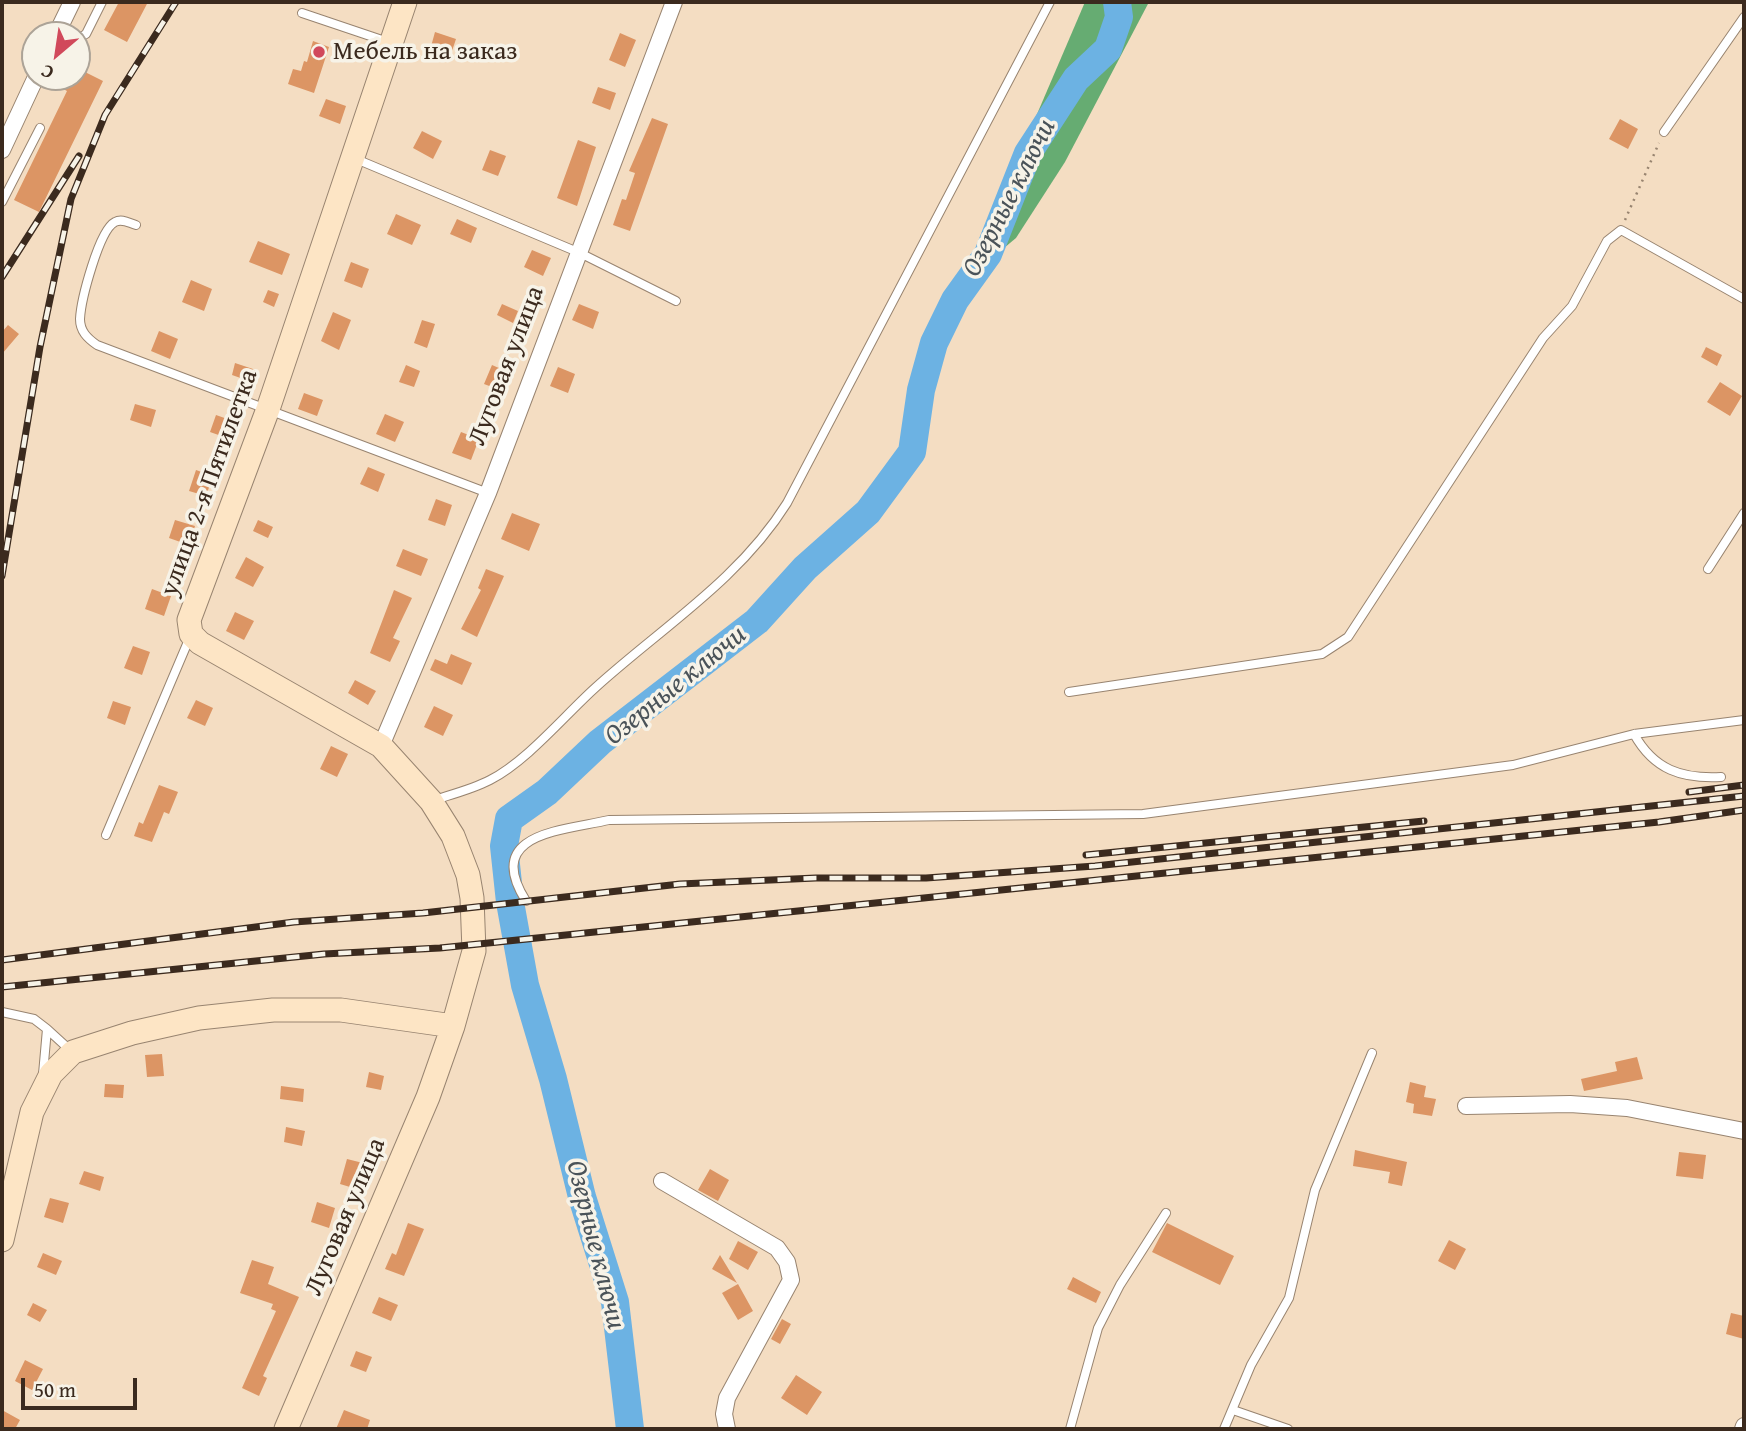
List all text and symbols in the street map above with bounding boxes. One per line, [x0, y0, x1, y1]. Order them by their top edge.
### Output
north arrow [21, 21, 91, 91]
place label: Мебель на заказ [333, 36, 518, 68]
marker: Мебель на заказ [311, 44, 327, 60]
text: С [35, 58, 58, 87]
water label: Озерные ключи [956, 113, 1064, 283]
street label: Луговая улица [462, 282, 552, 450]
street label: улица 2-я Пятилетка [154, 365, 266, 601]
water label: Озерные ключи [598, 619, 754, 753]
street label: Луговая улица [299, 1134, 393, 1300]
water label: Озерные ключи [558, 1157, 632, 1333]
scale bar [24, 1364, 140, 1408]
text: 50 m [34, 1374, 76, 1405]

